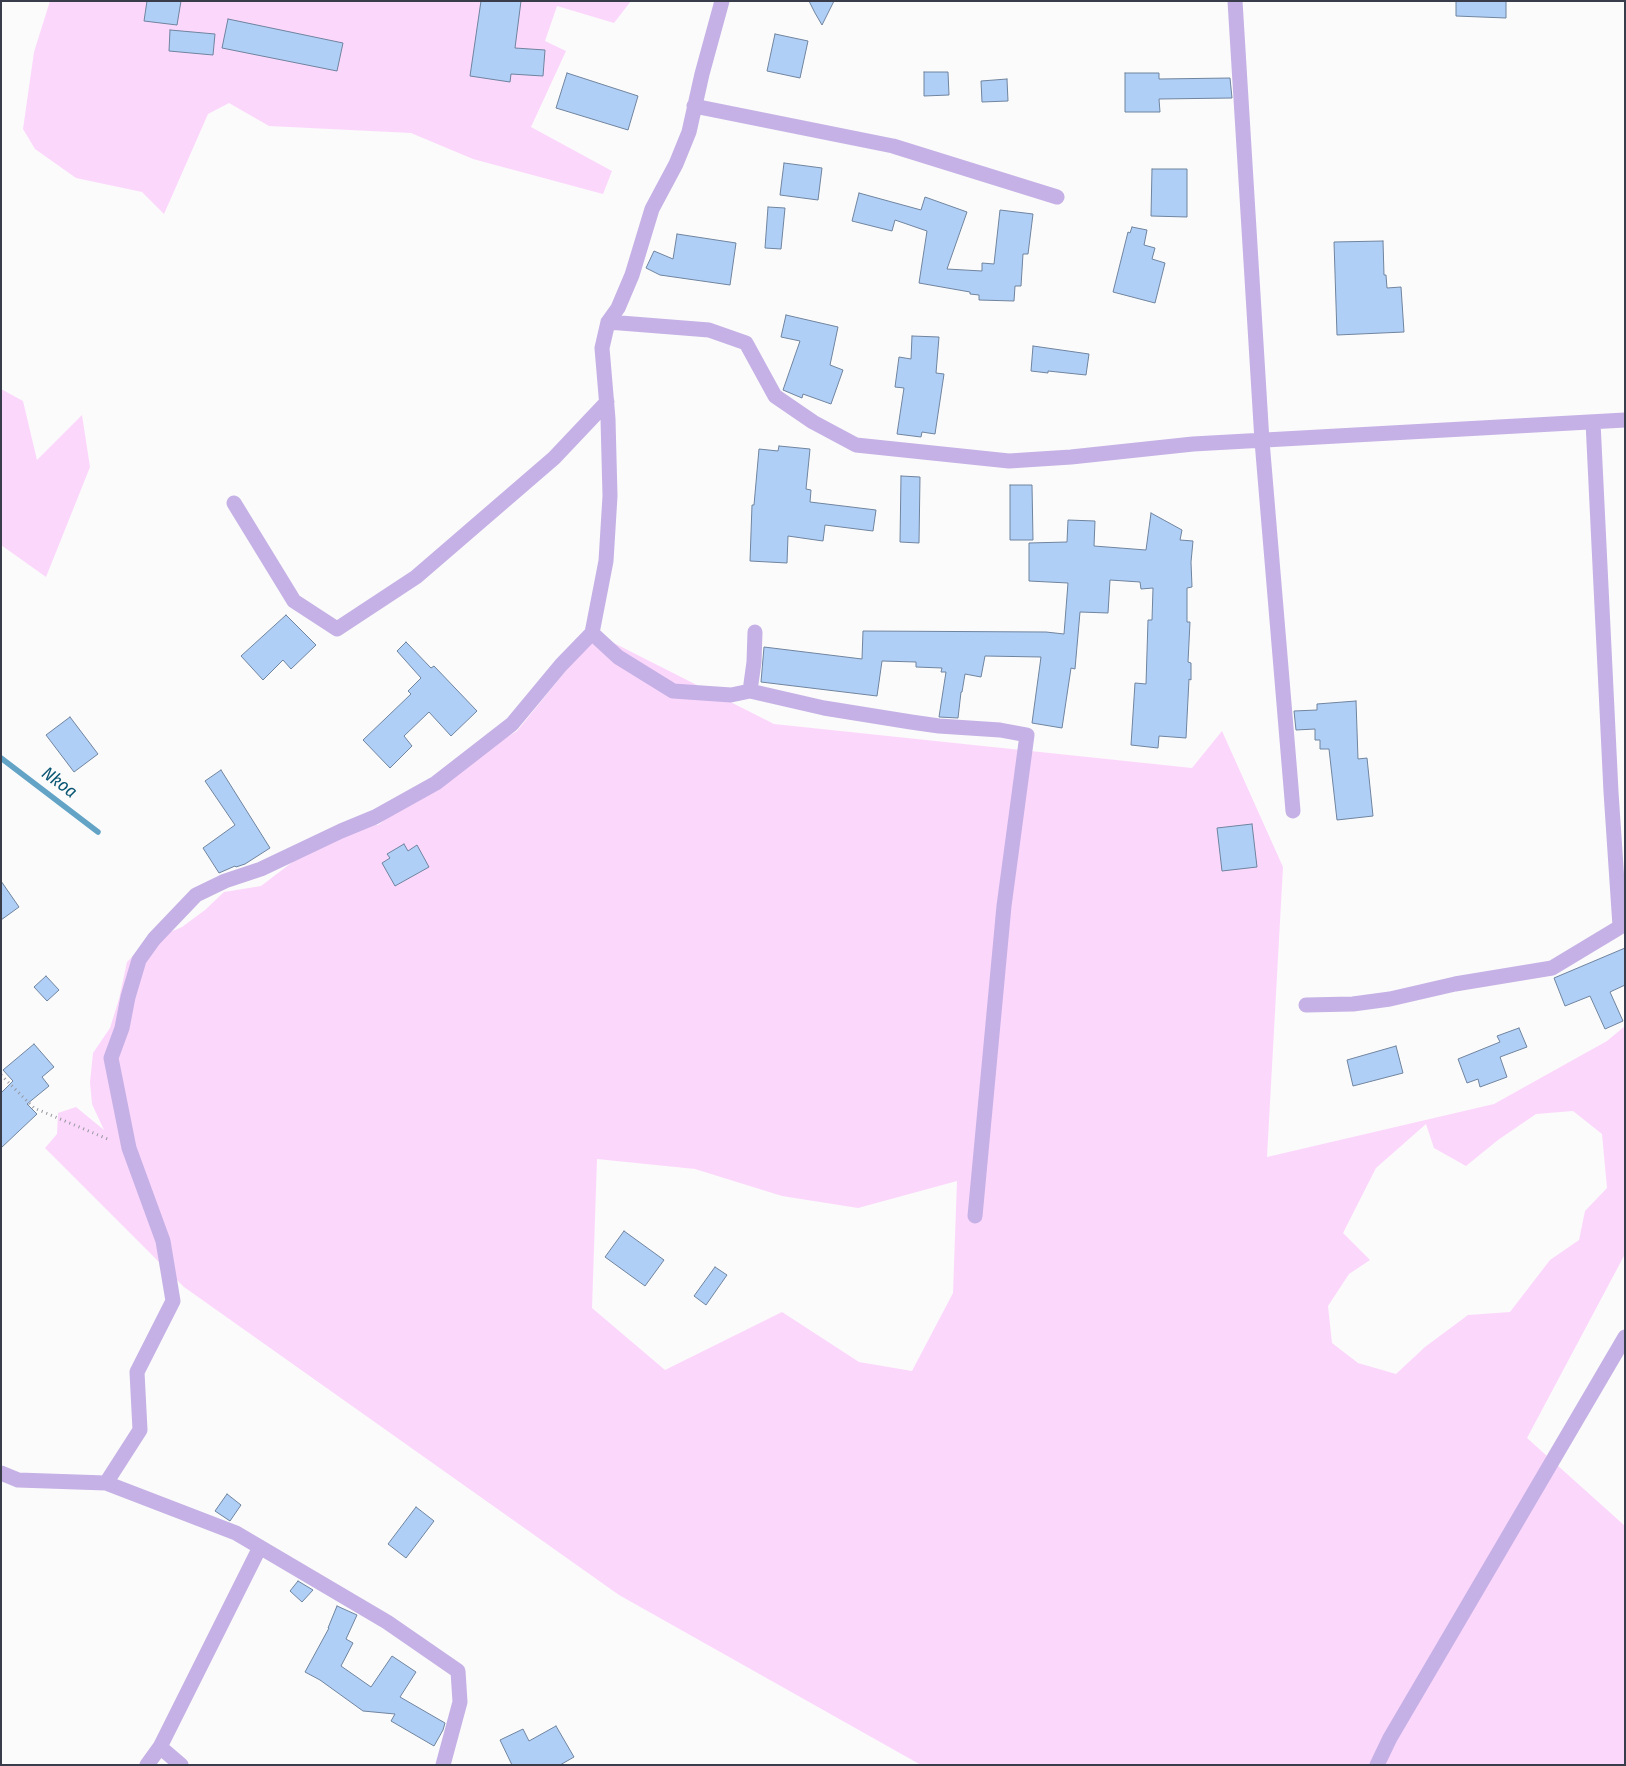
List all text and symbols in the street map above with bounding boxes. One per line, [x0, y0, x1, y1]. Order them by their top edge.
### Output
water label: Nkoa [37, 763, 81, 803]

